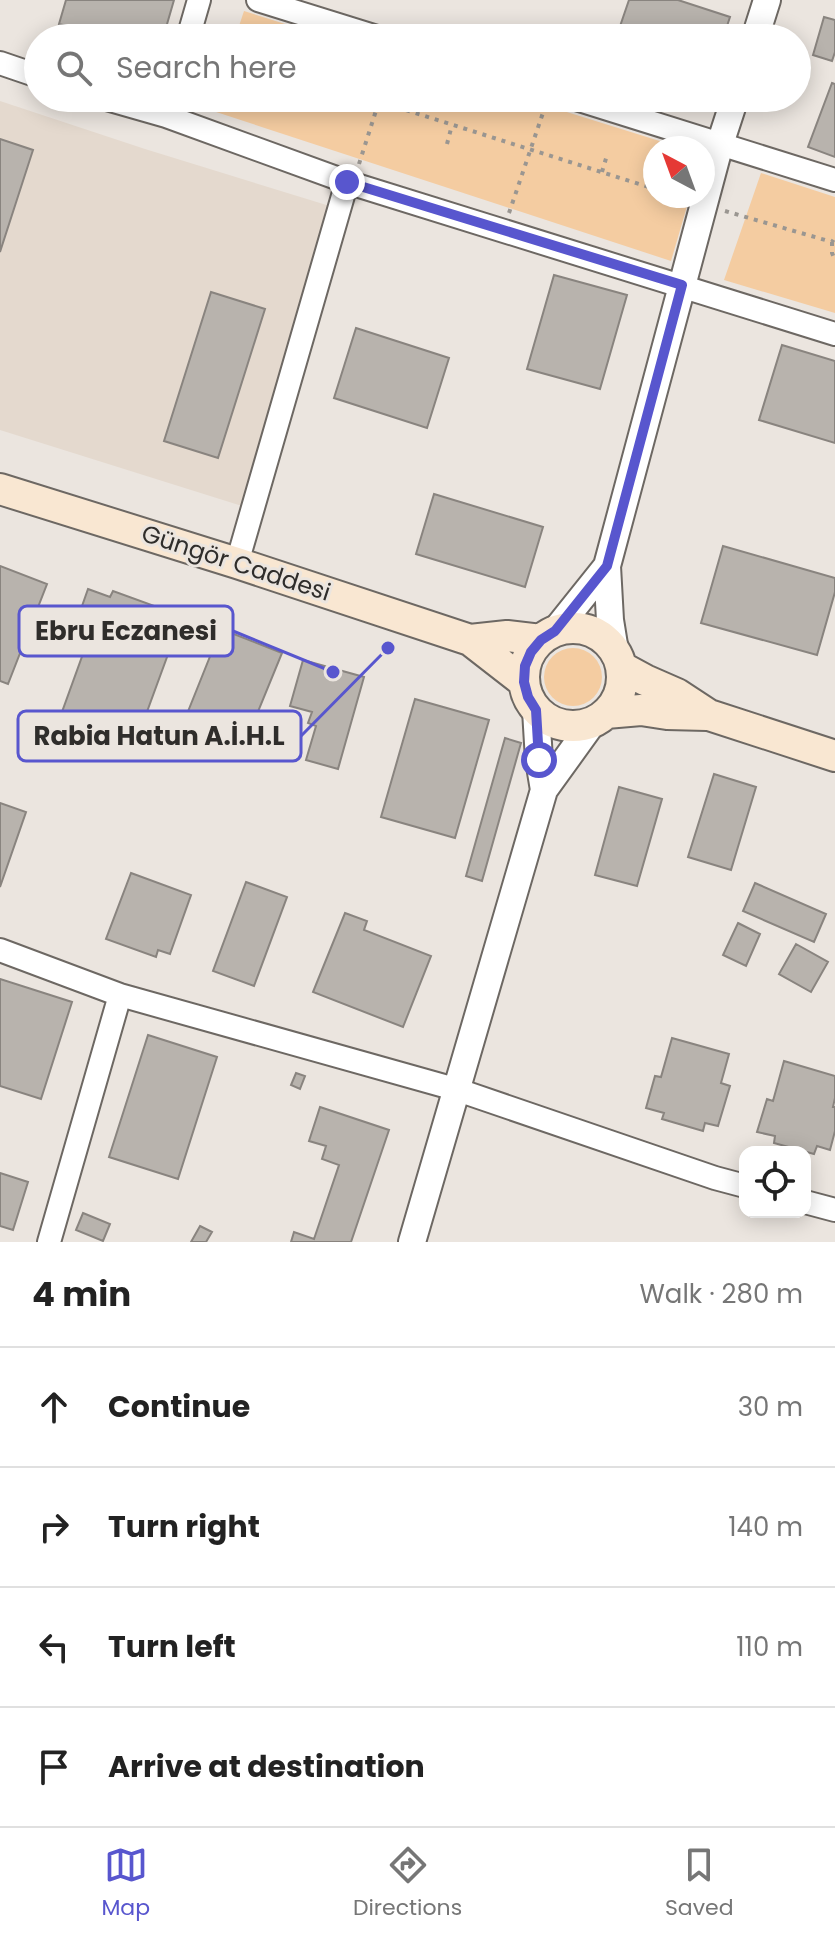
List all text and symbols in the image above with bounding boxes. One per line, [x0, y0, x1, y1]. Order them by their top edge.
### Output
search box [24, 24, 811, 112]
icon: search [52, 46, 96, 90]
text: Search here [116, 46, 297, 89]
north arrow [643, 136, 715, 208]
route end [329, 164, 365, 200]
street label: Güngör Caddesi [137, 516, 335, 609]
callout: Ebru Eczanesi [19, 606, 233, 656]
text: Ebru Eczanesi [35, 613, 217, 649]
callout: Rabia Hatun A.İ.H.L [18, 711, 301, 761]
text: Rabia Hatun A.İ.H.L [33, 718, 285, 754]
route start [521, 742, 557, 778]
map controls [739, 1146, 811, 1218]
button: locate [739, 1146, 811, 1218]
text: 4 min [32, 1270, 131, 1318]
text: Walk · 280 m [639, 1276, 803, 1312]
icon: ahead [32, 1385, 76, 1429]
text: Continue [108, 1385, 250, 1428]
text: 30 m [738, 1389, 803, 1425]
icon: right [32, 1505, 76, 1549]
text: Turn right [108, 1505, 260, 1548]
text: 140 m [728, 1509, 803, 1545]
icon: left [32, 1625, 76, 1669]
text: Turn left [108, 1625, 236, 1668]
text: 110 m [736, 1629, 803, 1665]
icon: arrive [32, 1745, 76, 1789]
text: Arrive at destination [108, 1745, 425, 1788]
tab: Map [101, 1843, 150, 1924]
tab: Directions [353, 1843, 462, 1924]
tab: Saved [665, 1843, 734, 1924]

